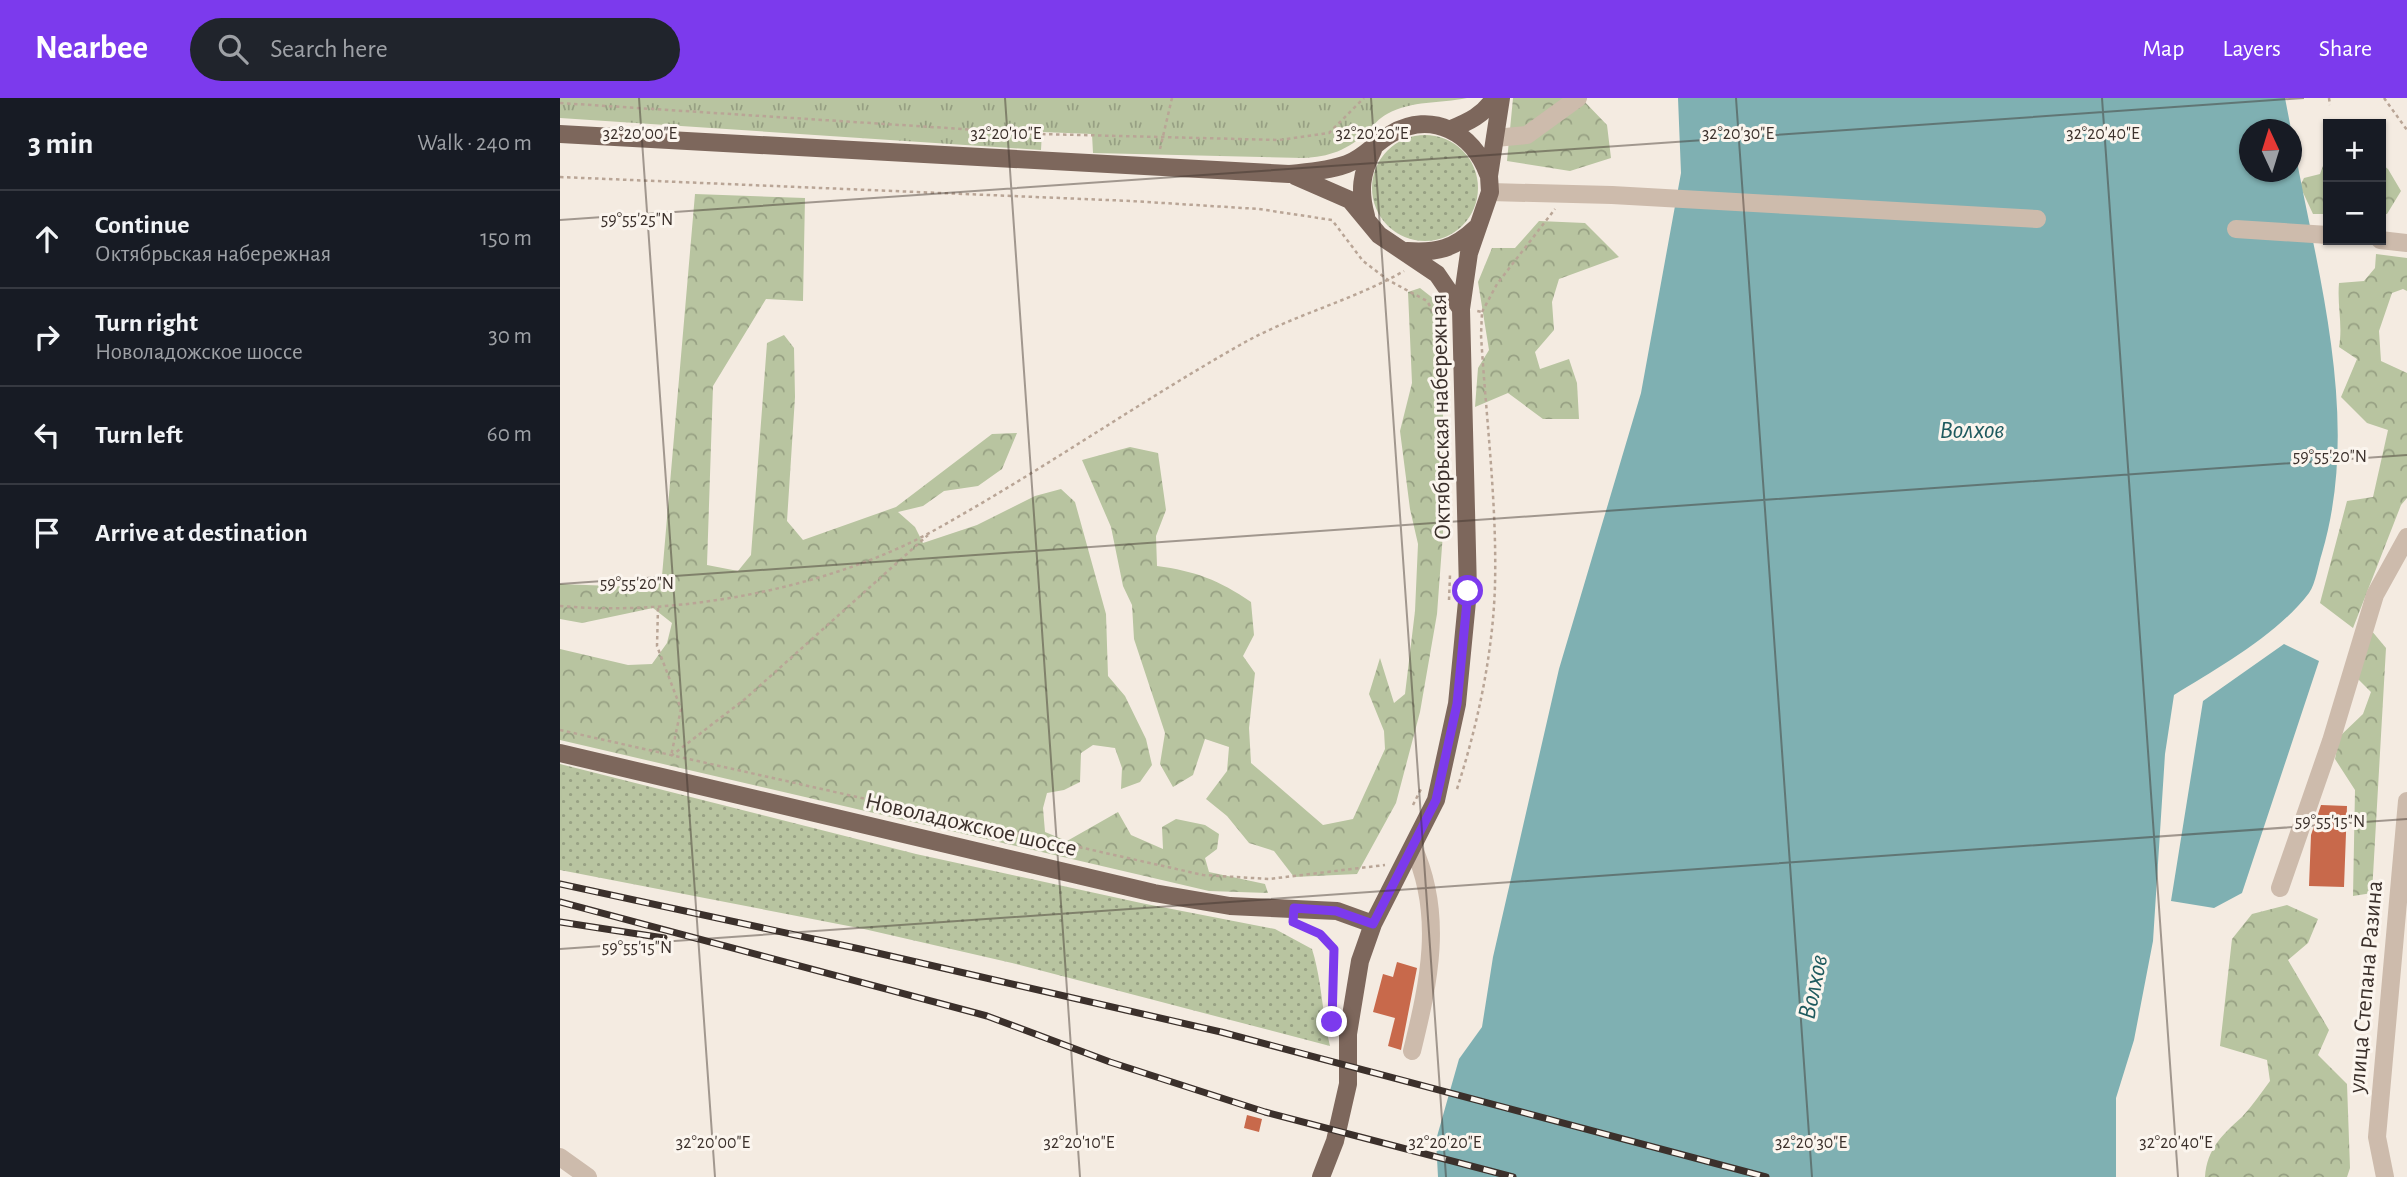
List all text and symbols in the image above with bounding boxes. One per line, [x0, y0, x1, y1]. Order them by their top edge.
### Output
search box [190, 18, 680, 81]
icon: search [214, 30, 252, 68]
text: Nearbee [35, 32, 148, 65]
text: Search here [270, 36, 388, 62]
text: Map [2142, 37, 2184, 61]
text: Layers [2222, 37, 2281, 61]
text: Share [2319, 37, 2372, 61]
north arrow [2239, 119, 2302, 182]
map controls [2323, 119, 2386, 245]
button: + [2323, 119, 2386, 182]
text: 32°20'00"E [603, 125, 677, 143]
text: 32°20'10"E [971, 125, 1042, 143]
text: 32°20'20"E [1336, 125, 1409, 143]
text: 32°20'30"E [1702, 125, 1774, 143]
text: 32°20'40"E [2066, 125, 2140, 143]
text: 3 min [28, 129, 93, 159]
text: Walk · 240 m [417, 132, 532, 155]
button: − [2323, 182, 2386, 245]
text: 59°55'25"N [601, 211, 673, 229]
text: Continue [95, 212, 190, 238]
icon: ahead [28, 220, 66, 258]
text: 150 m [480, 227, 532, 250]
text: Октябрьская набережная [95, 243, 331, 266]
street label: Октябрьская набережная [1427, 294, 1455, 540]
text: Turn right [95, 310, 198, 336]
icon: right [28, 318, 66, 356]
text: 30 m [488, 325, 532, 348]
text: Новоладожское шоссе [95, 341, 303, 364]
icon: left [28, 416, 66, 454]
water label: Волхов [1939, 417, 2005, 443]
text: Turn left [95, 422, 183, 448]
text: 60 m [487, 423, 532, 446]
text: 59°55'20"N [2293, 448, 2367, 466]
icon: arrive [28, 514, 66, 552]
text: Arrive at destination [95, 520, 308, 546]
text: 59°55'20"N [600, 575, 674, 593]
route start [1452, 575, 1483, 606]
street label: Новоладожское шоссе [863, 789, 1079, 861]
text: 59°55'15"N [2295, 813, 2365, 831]
street label: улица Степана Разина [2345, 880, 2387, 1095]
text: 59°55'15"N [602, 939, 672, 957]
water label: Волхов [1794, 952, 1832, 1022]
route end [1316, 1006, 1347, 1037]
text: 32°20'00"E [676, 1134, 750, 1152]
text: 32°20'10"E [1044, 1134, 1115, 1152]
text: 32°20'20"E [1409, 1134, 1482, 1152]
text: 32°20'30"E [1775, 1134, 1847, 1152]
text: 32°20'40"E [2139, 1134, 2213, 1152]

